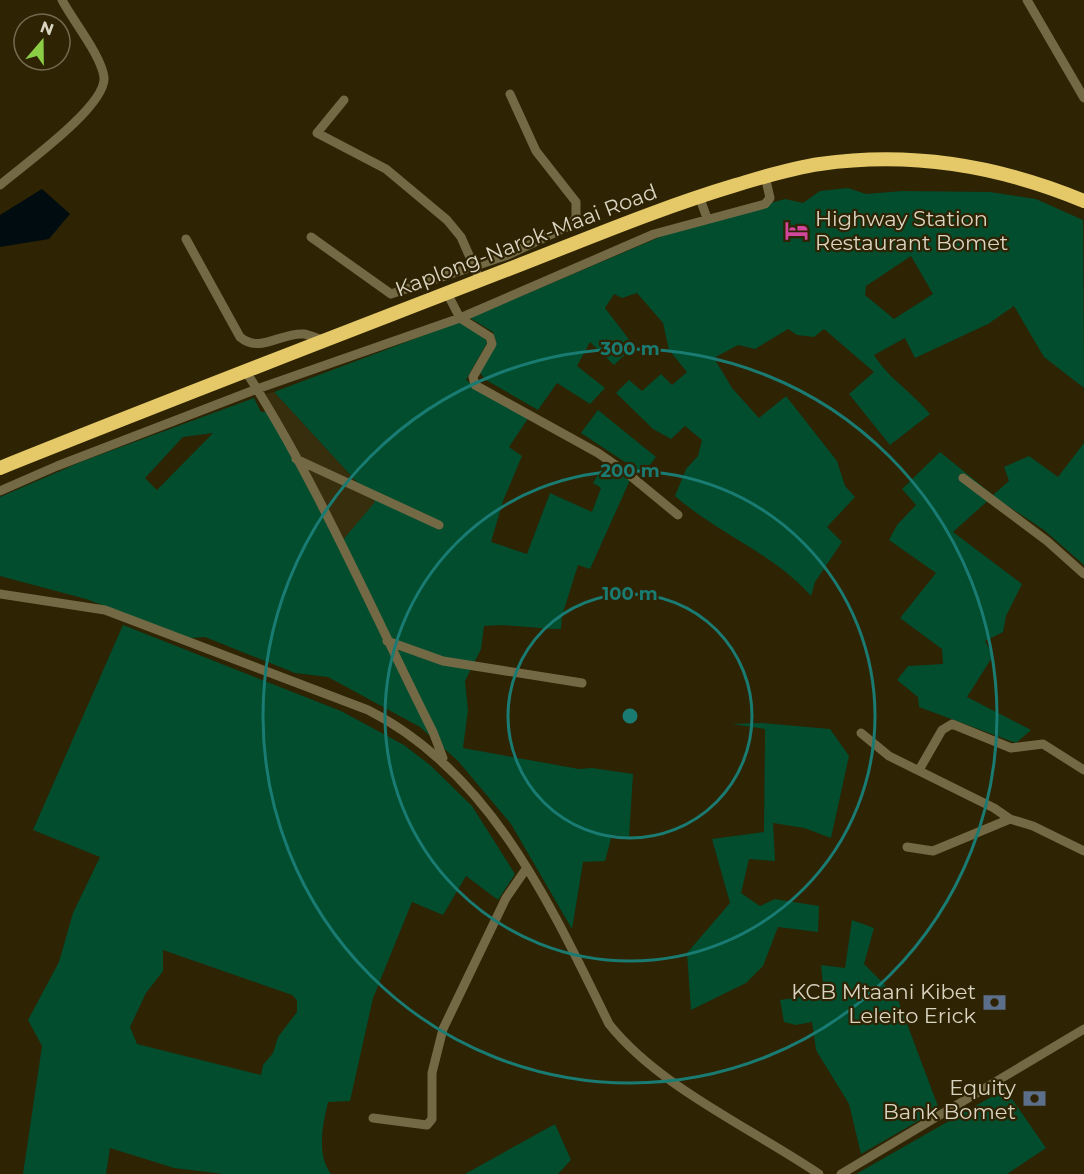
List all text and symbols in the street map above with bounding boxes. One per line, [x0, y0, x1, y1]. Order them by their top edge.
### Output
north arrow [12, 12, 72, 72]
text: N [38, 17, 56, 40]
street label: Kaplong-Narok-Maai Road [392, 178, 660, 302]
place label: Highway Station Restaurant Bomet [815, 206, 1008, 255]
hotel icon: Highway Station Restaurant Bomet [784, 217, 810, 243]
text: 300 m [599, 338, 660, 360]
text: 200 m [600, 460, 660, 482]
text: 100 m [602, 583, 658, 605]
centre of rings [620, 706, 640, 726]
place label: KCB Mtaani Kibet Leleito Erick [791, 979, 976, 1028]
bank icon: KCB Mtaani Kibet Leleito Erick [981, 990, 1007, 1016]
place label: Equity Bank Bomet [883, 1075, 1017, 1124]
bank icon: Equity Bank Bomet [1021, 1086, 1047, 1112]

